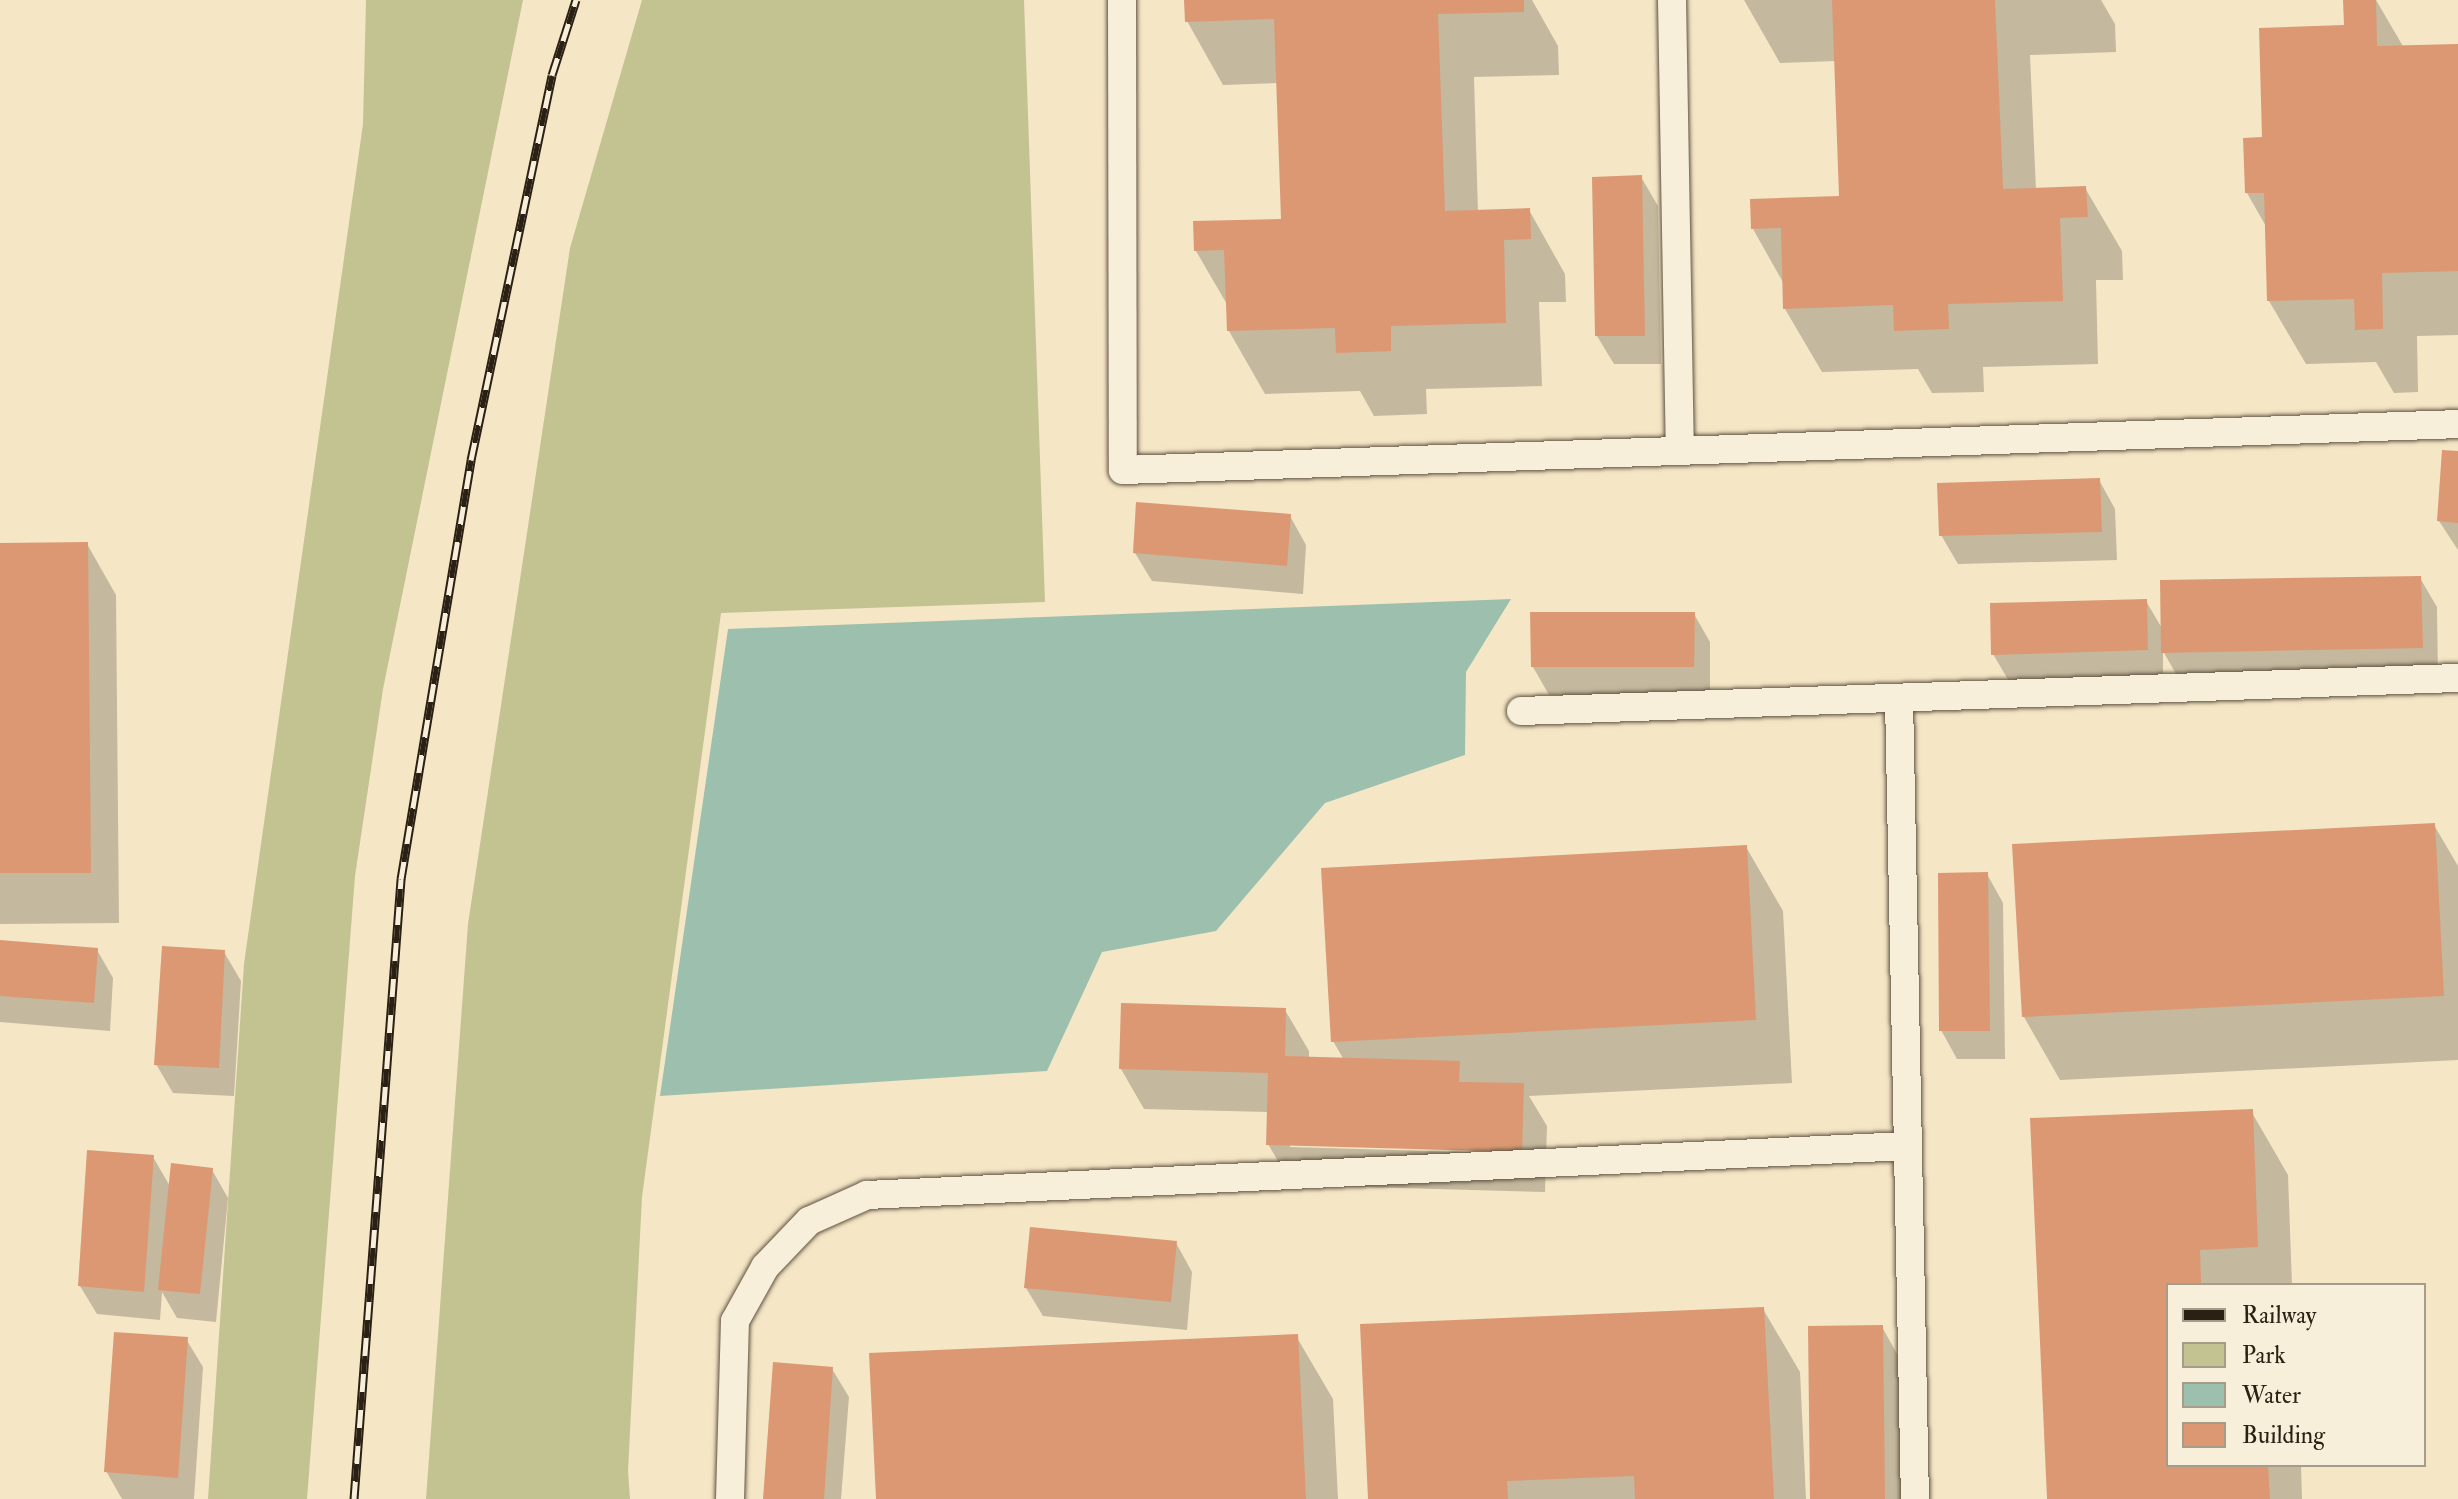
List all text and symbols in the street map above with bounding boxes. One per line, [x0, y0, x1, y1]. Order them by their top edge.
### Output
legend [2166, 1283, 2426, 1467]
text: Railway [2242, 1300, 2316, 1331]
text: Park [2242, 1340, 2286, 1371]
text: Water [2242, 1380, 2301, 1411]
text: Building [2242, 1420, 2325, 1451]

